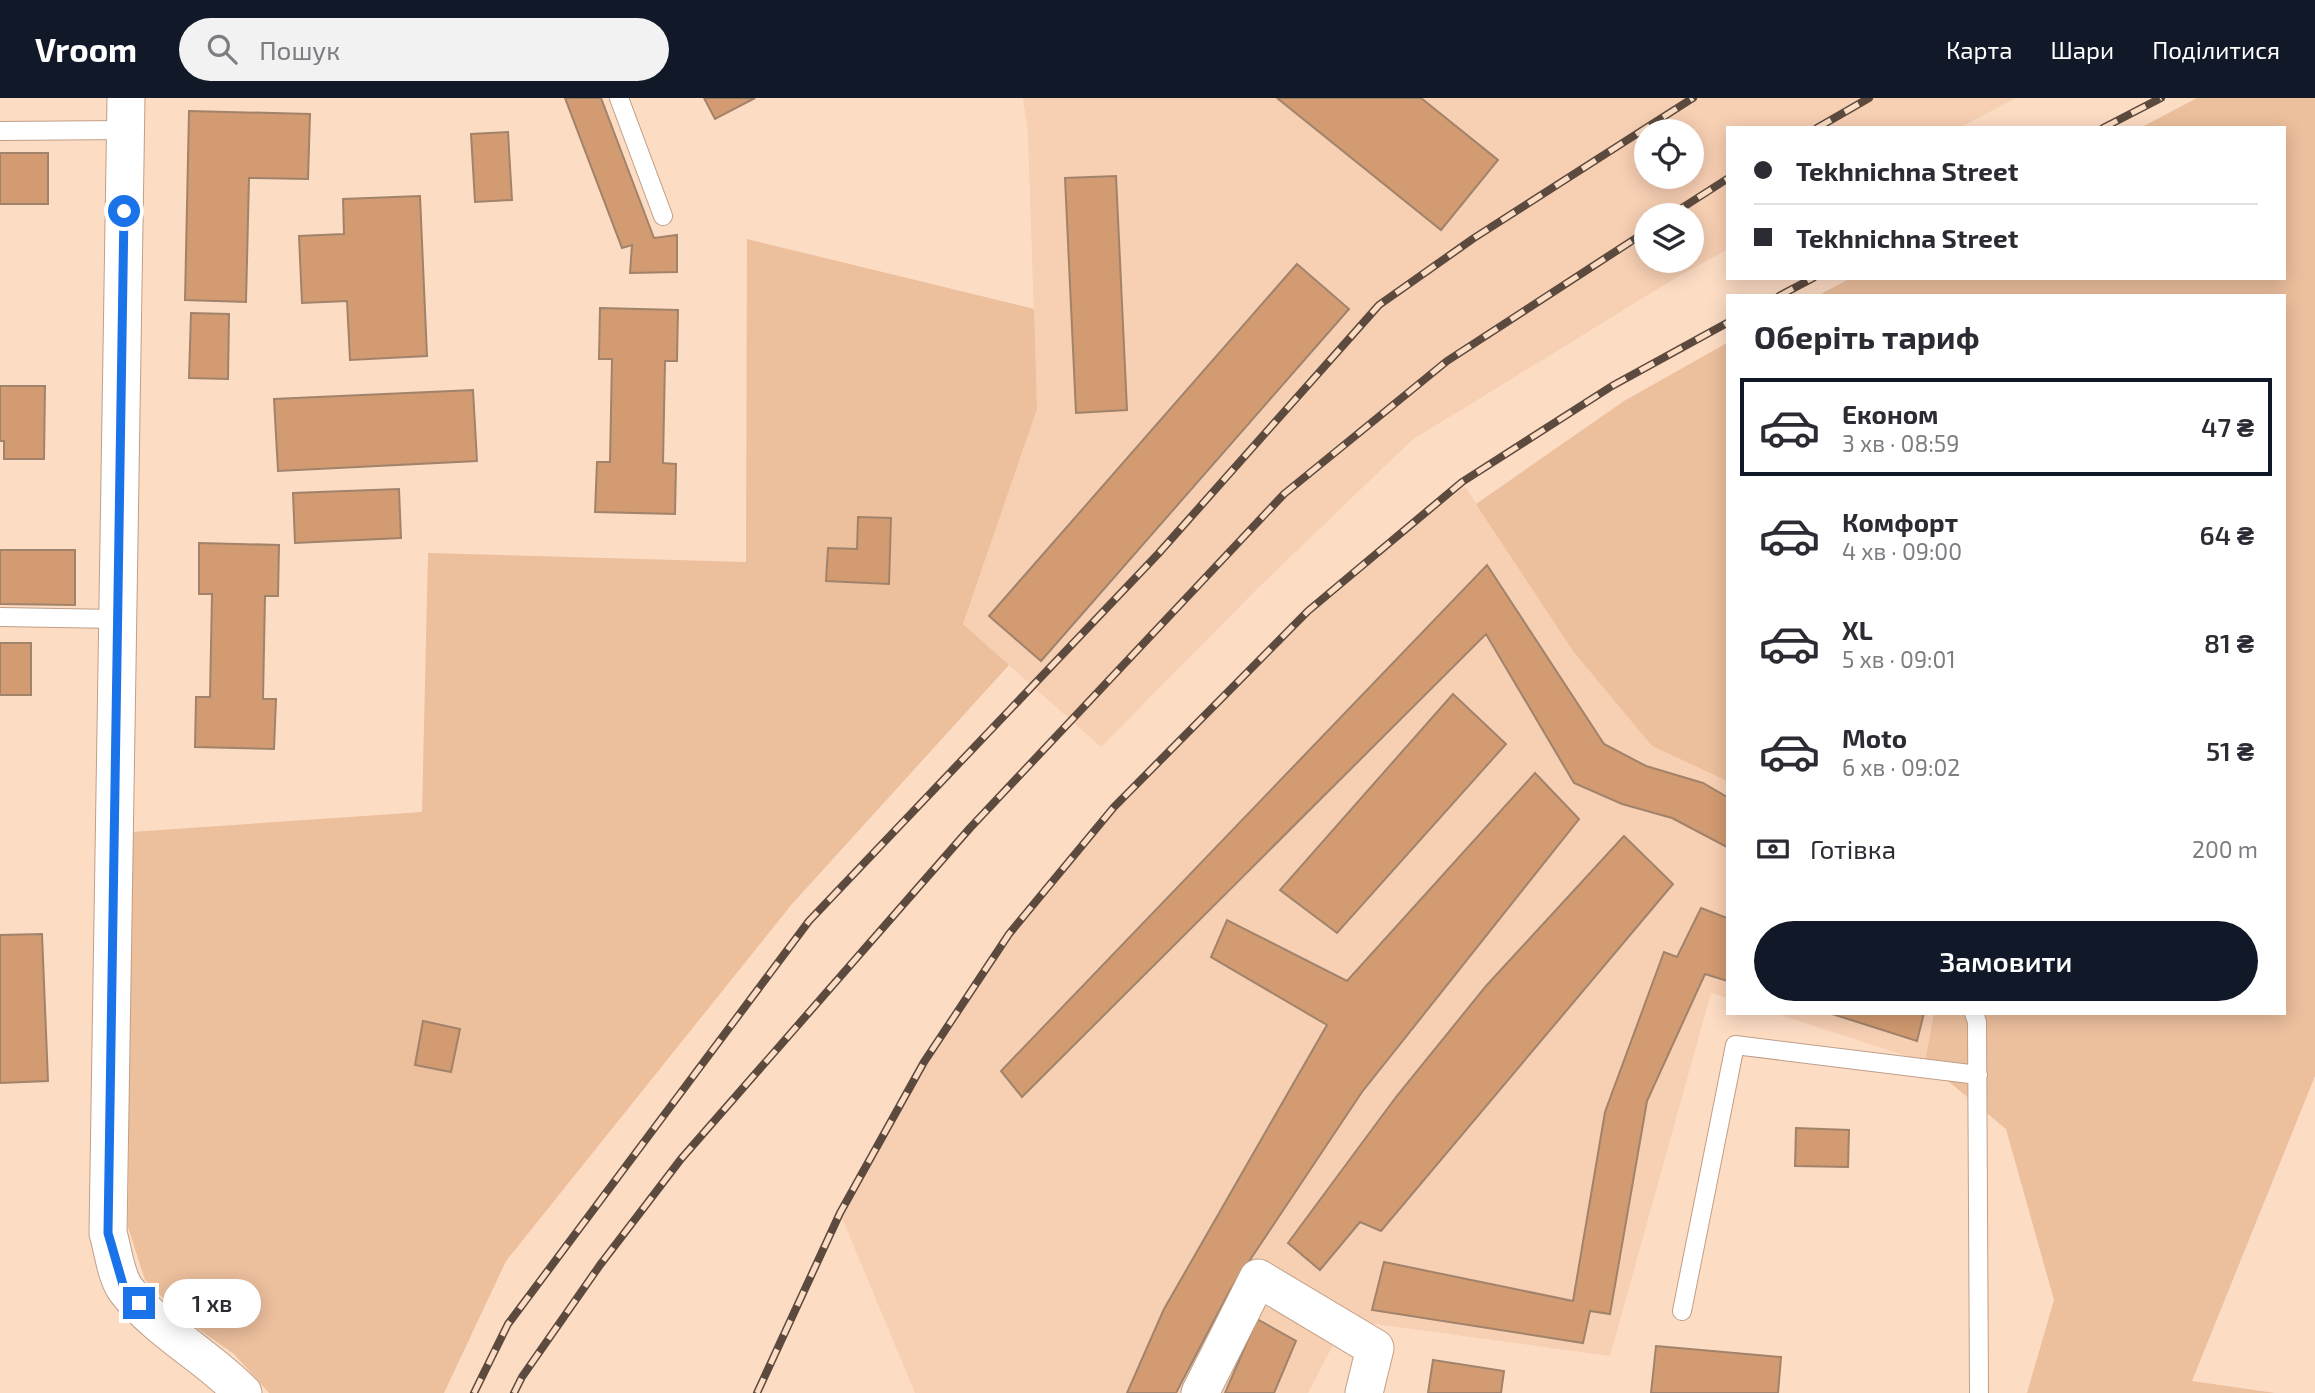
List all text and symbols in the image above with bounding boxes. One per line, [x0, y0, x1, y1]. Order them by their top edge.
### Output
search box [179, 18, 669, 81]
text: Vroom [35, 29, 137, 69]
icon: search [203, 30, 241, 68]
text: Пошук [259, 34, 340, 65]
text: Карта [1946, 35, 2013, 64]
text: Шари [2051, 35, 2114, 64]
text: Поділитися [2152, 35, 2280, 64]
map controls [1634, 119, 1704, 273]
button: locate [1634, 119, 1704, 189]
text: Tekhnichna Street [1796, 155, 2018, 186]
route start [108, 195, 140, 227]
button: layers [1634, 203, 1704, 273]
text: Tekhnichna Street [1796, 222, 2018, 253]
text: Оберіть тариф [1754, 317, 1980, 355]
icon: car [1758, 396, 1821, 459]
text: Економ [1842, 398, 1939, 429]
text: 47 ₴ [2201, 411, 2254, 442]
text: 3 хв · 08:59 [1842, 429, 1959, 457]
icon: car [1758, 504, 1821, 567]
text: Комфорт [1842, 506, 1958, 537]
text: 64 ₴ [2200, 519, 2254, 550]
text: 4 хв · 09:00 [1842, 537, 1962, 565]
icon: car [1758, 612, 1821, 675]
text: XL [1842, 614, 1873, 645]
text: 81 ₴ [2204, 627, 2254, 658]
text: 5 хв · 09:01 [1842, 645, 1956, 673]
icon: car [1758, 720, 1821, 783]
text: Moto [1842, 722, 1907, 753]
text: 51 ₴ [2206, 735, 2254, 766]
text: 6 хв · 09:02 [1842, 753, 1960, 781]
icon: cash [1754, 830, 1792, 868]
text: Готівка [1810, 833, 1896, 864]
text: 200 m [2192, 835, 2258, 863]
button: Замовити [1754, 921, 2258, 1001]
callout: 1 хв [164, 1278, 262, 1328]
route end [123, 1287, 155, 1319]
text: 1 хв [192, 1289, 232, 1317]

